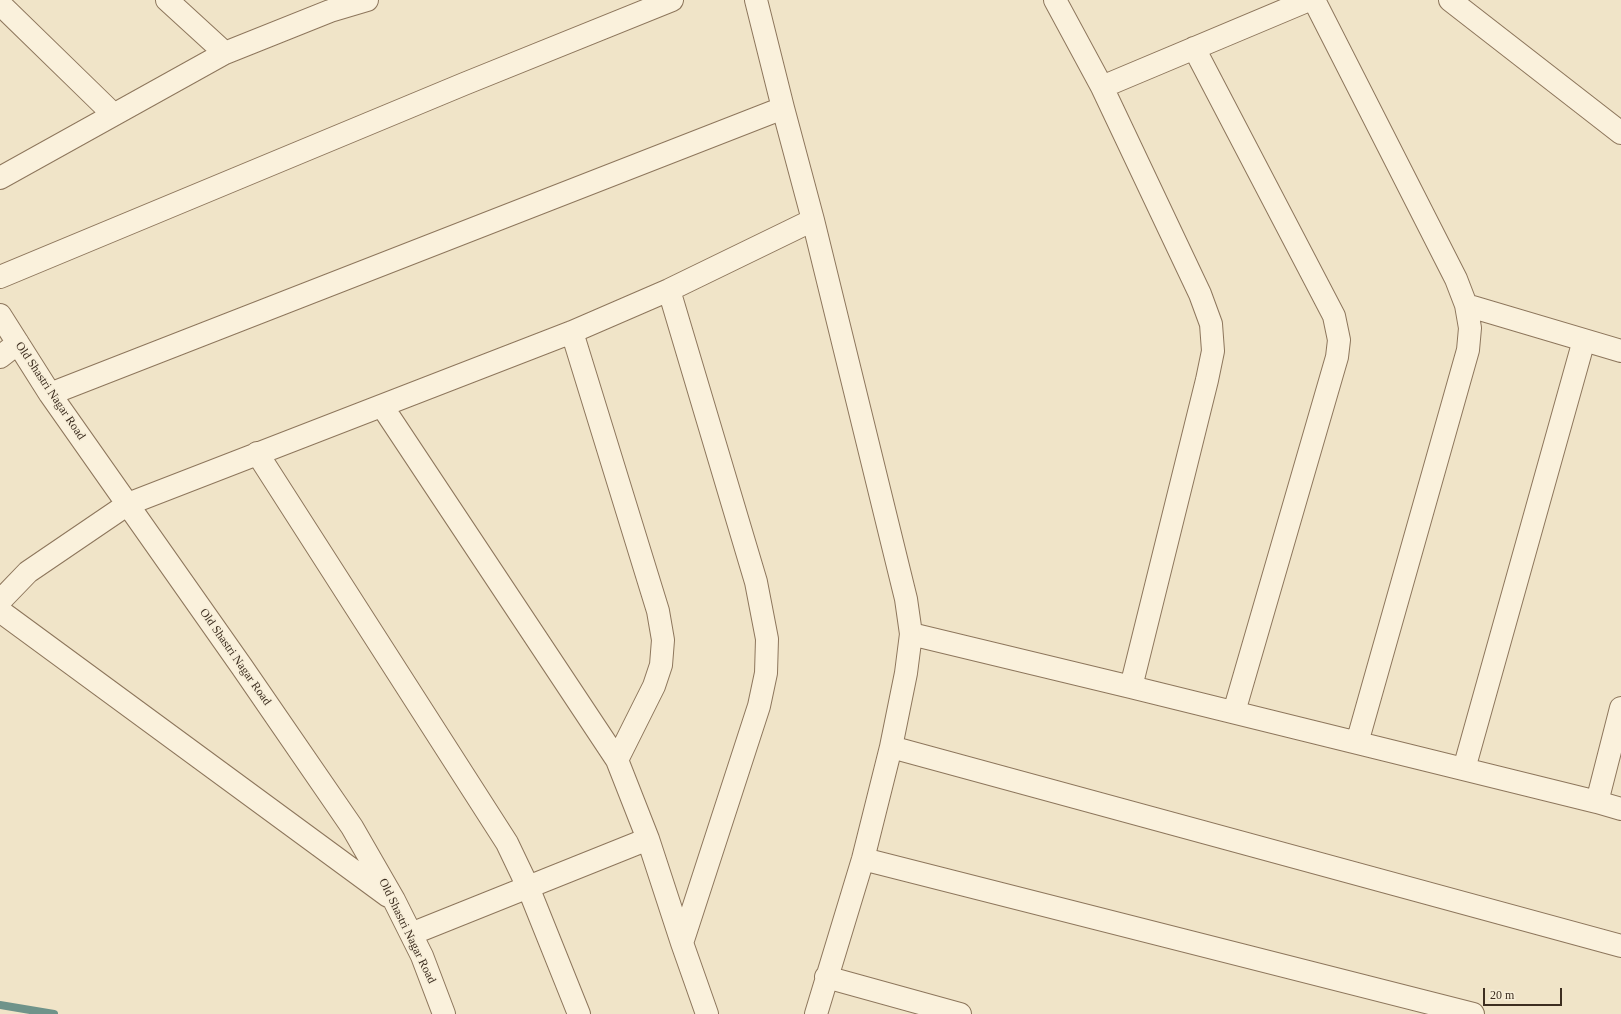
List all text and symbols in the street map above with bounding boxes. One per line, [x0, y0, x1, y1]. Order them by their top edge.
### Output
street label: Old Shastri Nagar Road [12, 339, 88, 443]
street label: Old Shastri Nagar Road [196, 606, 274, 708]
street label: Old Shastri Nagar Road [375, 876, 439, 986]
scale bar [1485, 980, 1564, 1006]
text: 20 m [1490, 988, 1514, 1002]

